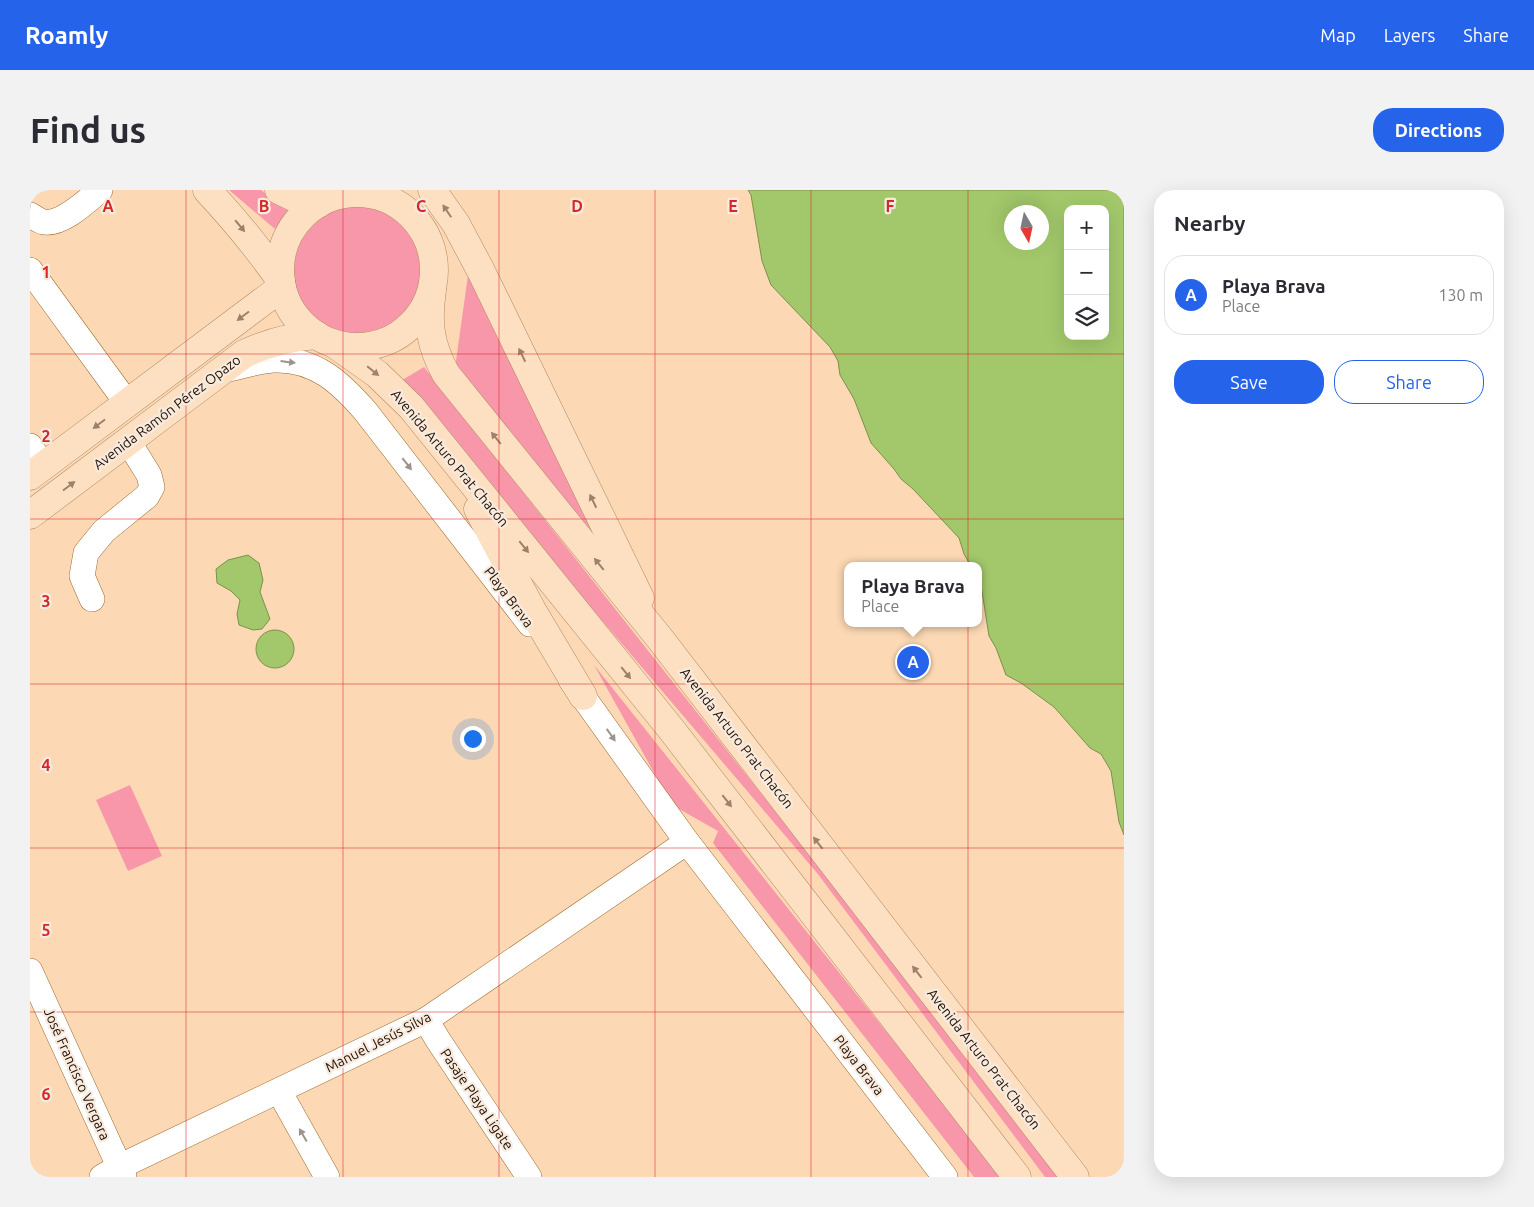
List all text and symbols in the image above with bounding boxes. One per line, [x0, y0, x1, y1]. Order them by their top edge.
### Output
text: Roamly [25, 22, 108, 49]
text: Map [1320, 25, 1356, 45]
text: Layers [1384, 25, 1435, 45]
text: Share [1463, 25, 1509, 45]
button: Directions [1373, 108, 1504, 152]
text: Find us [30, 110, 146, 150]
text: A [102, 197, 114, 215]
text: B [259, 197, 269, 215]
text: C [416, 197, 426, 215]
text: D [571, 197, 583, 215]
text: E [728, 197, 738, 215]
text: F [886, 197, 895, 215]
one-way arrow [442, 205, 452, 218]
north arrow [1004, 205, 1049, 250]
map controls [1064, 205, 1109, 340]
button: + [1064, 205, 1109, 250]
text: Nearby [1174, 211, 1245, 235]
one-way arrow [234, 219, 245, 232]
button: − [1064, 250, 1109, 295]
text: 1 [41, 263, 51, 281]
text: Playa Brava [1222, 275, 1326, 297]
text: A [1185, 286, 1197, 304]
text: 130 m [1438, 286, 1483, 304]
button: layers [1064, 295, 1109, 340]
text: Place [1222, 297, 1260, 315]
one-way arrow [236, 311, 250, 321]
one-way arrow [518, 348, 526, 362]
street label: Avenida Ramón Pérez Opazo [90, 351, 244, 473]
one-way arrow [280, 358, 296, 366]
button: Save [1174, 360, 1324, 404]
button: Share [1334, 360, 1484, 404]
one-way arrow [366, 366, 379, 377]
street label: Avenida Arturo Prat Chacón [388, 386, 512, 530]
one-way arrow [92, 419, 106, 429]
text: 2 [41, 427, 51, 445]
one-way arrow [491, 432, 502, 445]
one-way arrow [402, 458, 412, 471]
one-way arrow [62, 480, 75, 491]
one-way arrow [589, 494, 597, 509]
one-way arrow [519, 540, 530, 553]
one-way arrow [593, 558, 604, 571]
popup [844, 562, 982, 627]
street label: Playa Brava [481, 564, 537, 630]
text: Playa Brava [861, 575, 965, 597]
text: 3 [41, 592, 51, 610]
text: Place [861, 597, 899, 615]
pin: A [897, 643, 929, 681]
street label: Avenida Arturo Prat Chacón [677, 665, 797, 811]
one-way arrow [621, 666, 632, 679]
your location [460, 726, 486, 752]
one-way arrow [606, 728, 616, 742]
text: 4 [41, 756, 51, 774]
one-way arrow [721, 794, 732, 807]
one-way arrow [812, 837, 823, 850]
text: 5 [41, 921, 51, 939]
one-way arrow [911, 966, 922, 979]
street label: Avenida Arturo Prat Chacón [924, 986, 1044, 1132]
street label: José Francisco Vergara [41, 1006, 113, 1142]
street label: Manuel Jesús Silva [323, 1008, 433, 1076]
street label: Playa Brava [831, 1032, 887, 1098]
street label: Pasaje Playa Ligate [437, 1045, 517, 1153]
text: 6 [41, 1085, 51, 1103]
one-way arrow [299, 1128, 308, 1141]

